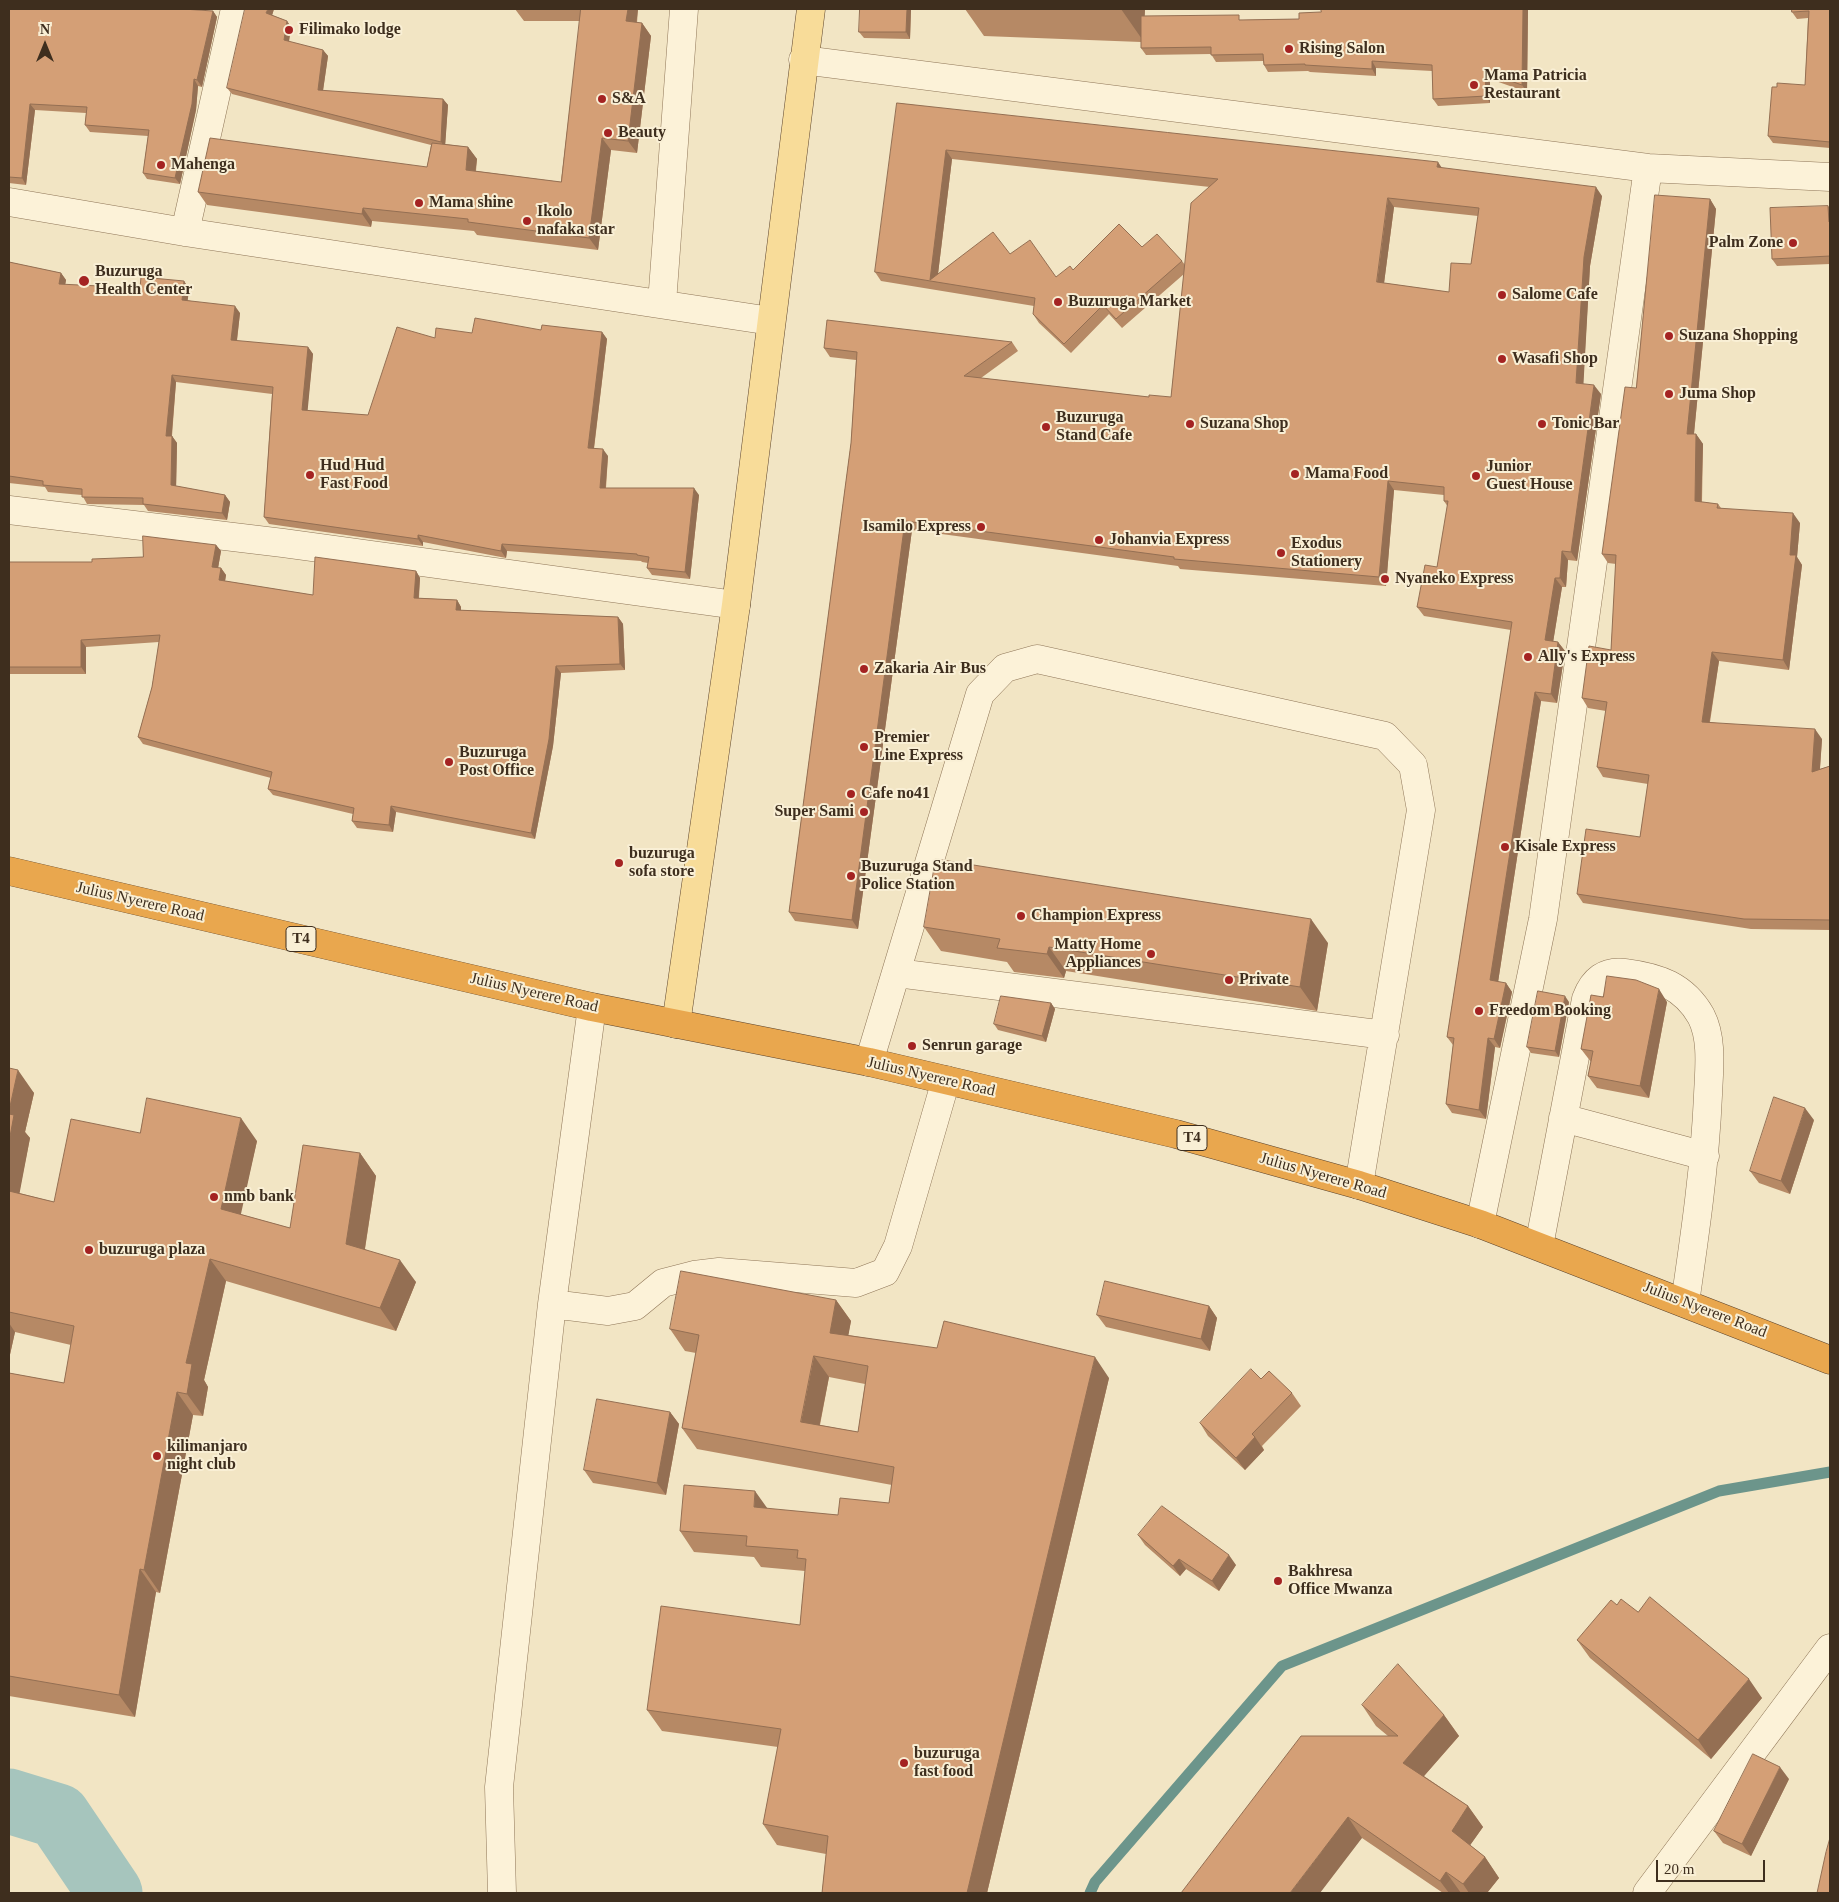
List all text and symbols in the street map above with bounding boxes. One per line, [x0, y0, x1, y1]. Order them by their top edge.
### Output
north arrow [20, 20, 70, 70]
place label: Filimako lodge [299, 20, 401, 40]
text: N [40, 22, 50, 37]
marker: Filimako lodge [283, 24, 295, 36]
place label: Rising Salon [1299, 39, 1385, 59]
marker: Rising Salon [1283, 43, 1295, 55]
place label: Mama Patricia Restaurant [1484, 66, 1587, 104]
marker: Mama Patricia Restaurant [1468, 79, 1480, 91]
place label: S&A [612, 89, 646, 109]
marker: S&A [596, 93, 608, 105]
place label: Beauty [618, 123, 666, 143]
marker: Beauty [602, 127, 614, 139]
place label: Mahenga [171, 155, 235, 175]
marker: Mahenga [155, 159, 167, 171]
place label: Mama shine [429, 193, 513, 213]
marker: Mama shine [413, 197, 425, 209]
place label: Ikolo nafaka star [537, 202, 615, 240]
marker: Ikolo nafaka star [521, 215, 533, 227]
place label: Palm Zone [1709, 233, 1783, 253]
marker: Palm Zone [1787, 237, 1799, 249]
place label: Buzuruga Health Center [95, 262, 192, 300]
marker: Buzuruga Health Center [77, 274, 91, 288]
place label: Salome Cafe [1512, 285, 1598, 305]
marker: Salome Cafe [1496, 289, 1508, 301]
place label: Buzuruga Market [1068, 292, 1191, 312]
marker: Buzuruga Market [1052, 296, 1064, 308]
place label: Suzana Shopping [1679, 326, 1798, 346]
marker: Suzana Shopping [1663, 330, 1675, 342]
place label: Wasafi Shop [1512, 349, 1598, 369]
marker: Wasafi Shop [1496, 353, 1508, 365]
place label: Juma Shop [1679, 384, 1756, 404]
marker: Juma Shop [1663, 388, 1675, 400]
place label: Buzuruga Stand Cafe [1056, 408, 1132, 446]
place label: Suzana Shop [1200, 414, 1288, 434]
place label: Tonic Bar [1552, 414, 1619, 434]
marker: Suzana Shop [1184, 418, 1196, 430]
marker: Tonic Bar [1536, 418, 1548, 430]
marker: Buzuruga Stand Cafe [1040, 421, 1052, 433]
place label: Hud Hud Fast Food [320, 456, 388, 494]
place label: Junior Guest House [1486, 457, 1573, 495]
place label: Mama Food [1305, 464, 1388, 484]
marker: Mama Food [1289, 468, 1301, 480]
marker: Hud Hud Fast Food [304, 469, 316, 481]
marker: Junior Guest House [1470, 470, 1482, 482]
place label: Isamilo Express [862, 517, 971, 537]
marker: Isamilo Express [975, 521, 987, 533]
place label: Johanvia Express [1109, 530, 1229, 550]
marker: Johanvia Express [1093, 534, 1105, 546]
place label: Exodus Stationery [1291, 534, 1362, 572]
marker: Exodus Stationery [1275, 547, 1287, 559]
place label: Nyaneko Express [1395, 569, 1513, 589]
marker: Nyaneko Express [1379, 573, 1391, 585]
place label: Ally's Express [1538, 647, 1635, 667]
marker: Ally's Express [1522, 651, 1534, 663]
place label: Zakaria Air Bus [874, 659, 986, 679]
marker: Zakaria Air Bus [858, 663, 870, 675]
place label: Premier Line Express [874, 728, 963, 766]
marker: Premier Line Express [858, 741, 870, 753]
place label: Buzuruga Post Office [459, 743, 534, 781]
marker: Buzuruga Post Office [443, 756, 455, 768]
place label: Cafe no41 [861, 784, 930, 804]
marker: Cafe no41 [845, 788, 857, 800]
place label: Super Sami [774, 802, 854, 822]
marker: Super Sami [858, 806, 870, 818]
place label: Kisale Express [1515, 837, 1616, 857]
marker: Kisale Express [1499, 841, 1511, 853]
place label: buzuruga sofa store [629, 844, 695, 882]
marker: buzuruga sofa store [613, 857, 625, 869]
place label: Buzuruga Stand Police Station [861, 857, 973, 895]
marker: Buzuruga Stand Police Station [845, 870, 857, 882]
street label: Julius Nyerere Road [74, 878, 206, 926]
place label: Champion Express [1031, 906, 1161, 926]
marker: Champion Express [1015, 910, 1027, 922]
road number: T4 [286, 926, 316, 952]
place label: Matty Home Appliances [1054, 935, 1141, 973]
marker: Matty Home Appliances [1145, 948, 1157, 960]
street label: Julius Nyerere Road [468, 969, 600, 1017]
place label: Private [1239, 970, 1289, 990]
marker: Private [1223, 974, 1235, 986]
place label: Freedom Booking [1489, 1001, 1611, 1021]
marker: Freedom Booking [1473, 1005, 1485, 1017]
place label: Senrun garage [922, 1036, 1022, 1056]
marker: Senrun garage [906, 1040, 918, 1052]
street label: Julius Nyerere Road [865, 1053, 997, 1101]
road number: T4 [1177, 1126, 1207, 1150]
street label: Julius Nyerere Road [1258, 1149, 1388, 1203]
place label: nmb bank [224, 1187, 294, 1207]
marker: nmb bank [208, 1191, 220, 1203]
place label: buzuruga plaza [99, 1240, 205, 1260]
marker: buzuruga plaza [83, 1244, 95, 1256]
street label: Julius Nyerere Road [1641, 1278, 1769, 1342]
place label: kilimanjaro night club [167, 1437, 248, 1475]
marker: kilimanjaro night club [151, 1450, 163, 1462]
place label: Bakhresa Office Mwanza [1288, 1562, 1392, 1600]
marker: Bakhresa Office Mwanza [1272, 1575, 1284, 1587]
place label: buzuruga fast food [914, 1744, 980, 1782]
marker: buzuruga fast food [898, 1757, 910, 1769]
scale bar [1659, 1850, 1768, 1882]
text: 20 m [1664, 1861, 1694, 1877]

